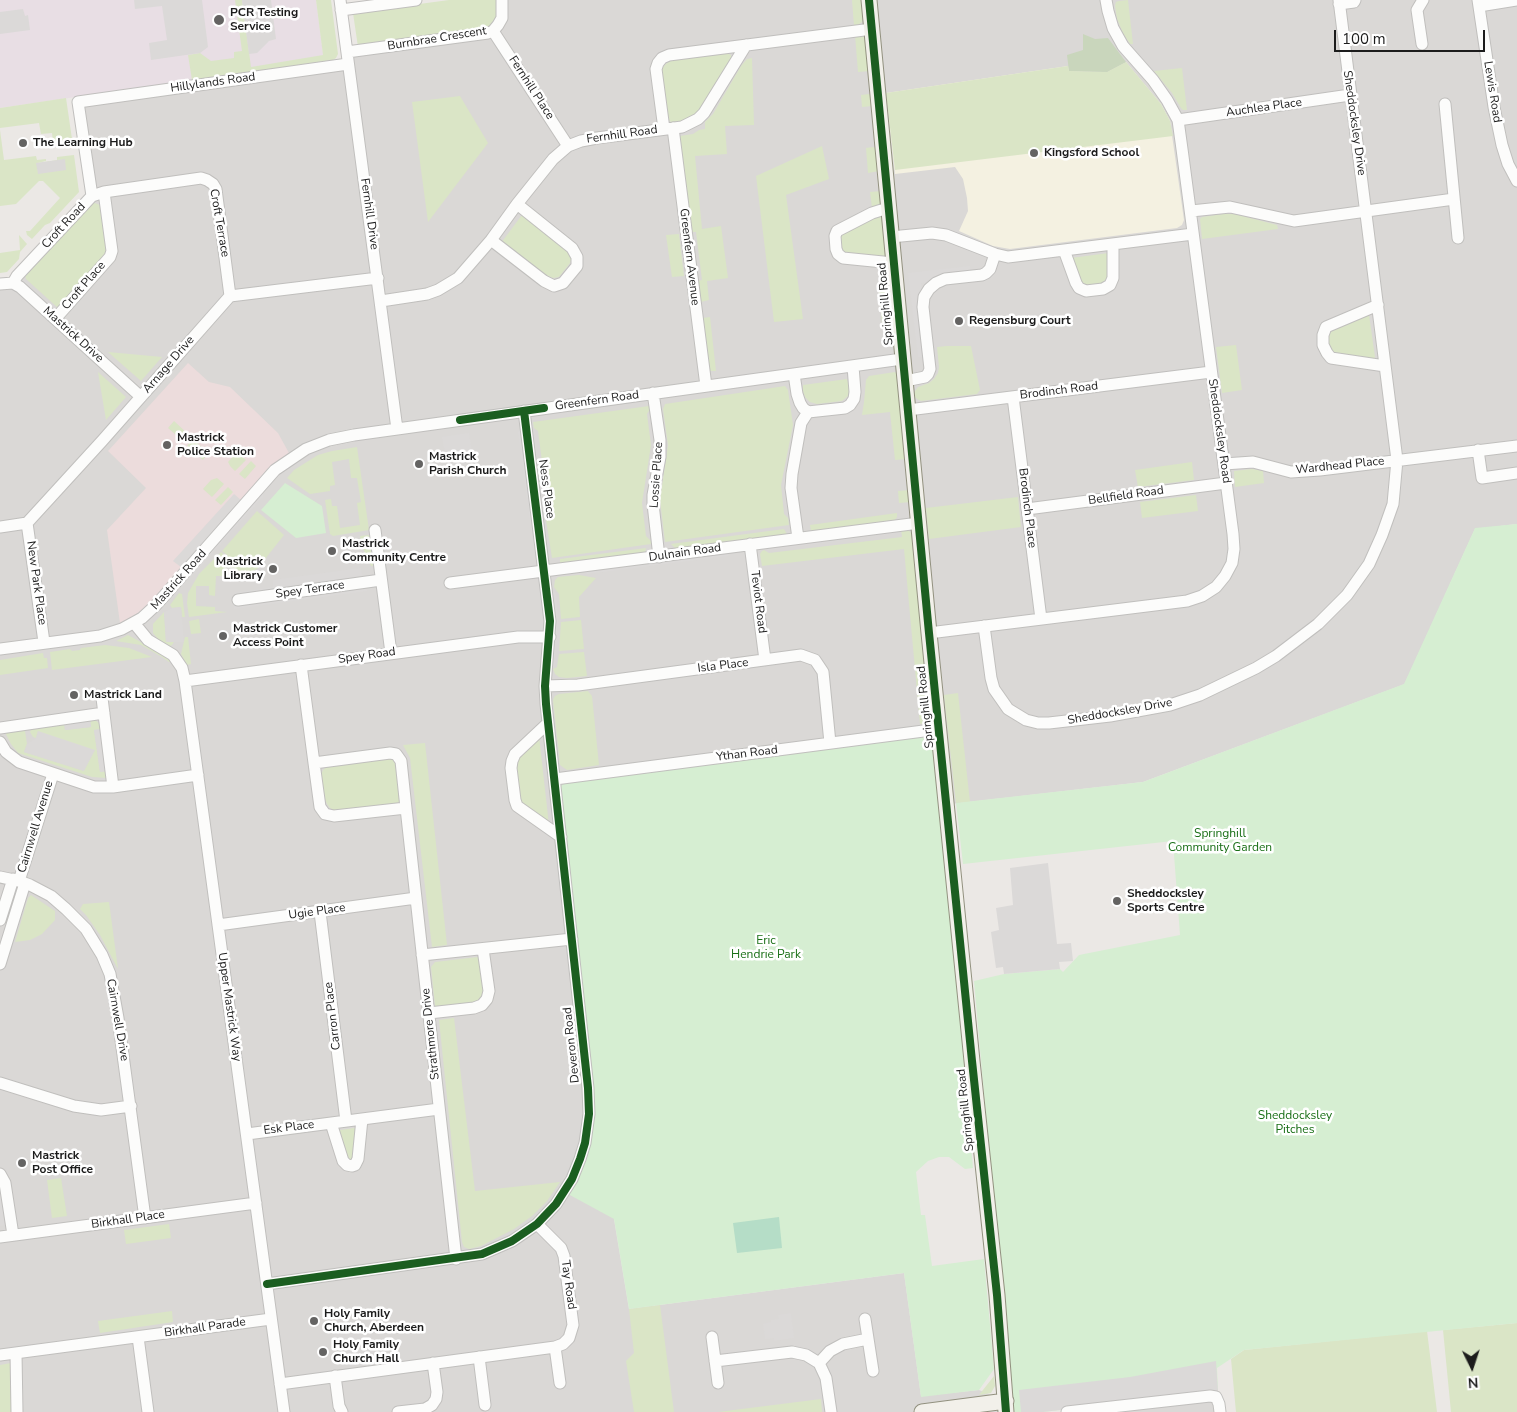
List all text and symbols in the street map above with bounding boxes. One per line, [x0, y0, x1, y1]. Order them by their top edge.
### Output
place label: PCR Testing Service [230, 6, 298, 34]
marker: PCR Testing Service [212, 13, 226, 27]
scale bar [1337, 20, 1488, 52]
street label: Burnbrae Crescent [386, 24, 488, 54]
text: 100 m [1342, 29, 1386, 49]
street label: Fernhill Place [505, 53, 557, 123]
street label: Lewis Road [1480, 60, 1504, 124]
street label: Hillylands Road [170, 70, 256, 96]
street label: Sheddocksley Drive [1339, 70, 1369, 176]
street label: Auchlea Place [1225, 96, 1303, 120]
street label: Fernhill Road [586, 123, 658, 147]
place label: The Learning Hub [33, 136, 133, 150]
marker: The Learning Hub [17, 137, 29, 149]
place label: Kingsford School [1044, 146, 1139, 160]
marker: Kingsford School [1028, 147, 1040, 159]
street label: Fernhill Drive [357, 177, 381, 251]
street label: Croft Terrace [206, 188, 232, 258]
street label: Croft Road [39, 200, 89, 252]
street label: Greenfern Avenue [676, 208, 702, 306]
street label: Croft Place [59, 259, 109, 313]
street label: Springhill Road [875, 262, 897, 346]
street label: Mastrick Drive [40, 304, 106, 366]
place label: Regensburg Court [969, 314, 1071, 328]
marker: Regensburg Court [953, 315, 965, 327]
street label: Arnage Drive [140, 333, 198, 397]
street label: Sheddocksley Road [1205, 378, 1233, 484]
street label: Brodinch Road [1019, 379, 1099, 403]
street label: Greenfern Road [554, 388, 640, 414]
place label: Mastrick Police Station [177, 431, 254, 459]
marker: Mastrick Police Station [161, 439, 173, 451]
street label: Lossie Place [648, 441, 666, 509]
place label: Mastrick Parish Church [429, 450, 506, 478]
street label: Wardhead Place [1295, 454, 1385, 478]
marker: Mastrick Parish Church [413, 458, 425, 470]
street label: Ness Place [535, 459, 557, 519]
street label: Brodinch Place [1015, 467, 1039, 549]
street label: Bellfield Road [1087, 484, 1165, 508]
place label: Mastrick Community Centre [342, 537, 446, 565]
street label: New Park Place [23, 540, 49, 626]
street label: Dulnain Road [648, 541, 722, 565]
marker: Mastrick Community Centre [326, 545, 338, 557]
street label: Mastrick Road [148, 547, 210, 613]
place label: Mastrick Library [216, 555, 263, 583]
marker: Mastrick Library [267, 563, 279, 575]
street label: Teviot Road [747, 570, 769, 634]
street label: Spey Terrace [275, 578, 345, 602]
place label: Mastrick Customer Access Point [233, 622, 337, 650]
marker: Mastrick Customer Access Point [217, 630, 229, 642]
street label: Spey Road [337, 645, 397, 667]
street label: Isla Place [697, 656, 749, 676]
street label: Springhill Road [915, 665, 937, 749]
place label: Mastrick Land [84, 688, 162, 702]
marker: Mastrick Land [68, 689, 80, 701]
street label: Sheddocksley Drive [1067, 696, 1173, 728]
street label: Ythan Road [715, 743, 779, 765]
street label: Cairnwell Avenue [15, 779, 57, 875]
park label: Springhill Community Garden [1168, 827, 1272, 855]
place label: Sheddocksley Sports Centre [1127, 887, 1204, 915]
marker: Sheddocksley Sports Centre [1111, 895, 1123, 907]
street label: Ugie Place [288, 901, 346, 923]
park label: Eric Hendrie Park [731, 934, 801, 962]
street label: Upper Mastrick Way [214, 952, 244, 1062]
street label: Cairnwell Drive [103, 978, 131, 1062]
street label: Carron Place [322, 981, 344, 1051]
street label: Strathmore Drive [419, 987, 443, 1081]
street label: Deveron Road [561, 1006, 583, 1084]
street label: Springhill Road [955, 1068, 977, 1152]
park label: Sheddocksley Pitches [1258, 1109, 1332, 1137]
street label: Esk Place [263, 1118, 315, 1138]
place label: Mastrick Post Office [32, 1149, 93, 1177]
marker: Mastrick Post Office [16, 1157, 28, 1169]
street label: Birkhall Place [90, 1208, 166, 1232]
street label: Tay Road [557, 1259, 579, 1311]
place label: Holy Family Church, Aberdeen [324, 1307, 424, 1335]
street label: Birkhall Parade [163, 1315, 247, 1341]
marker: Holy Family Church, Aberdeen [308, 1315, 320, 1327]
place label: Holy Family Church Hall [333, 1338, 399, 1366]
north arrow [1447, 1342, 1497, 1392]
marker: Holy Family Church Hall [317, 1346, 329, 1358]
text: N [1467, 1373, 1479, 1392]

